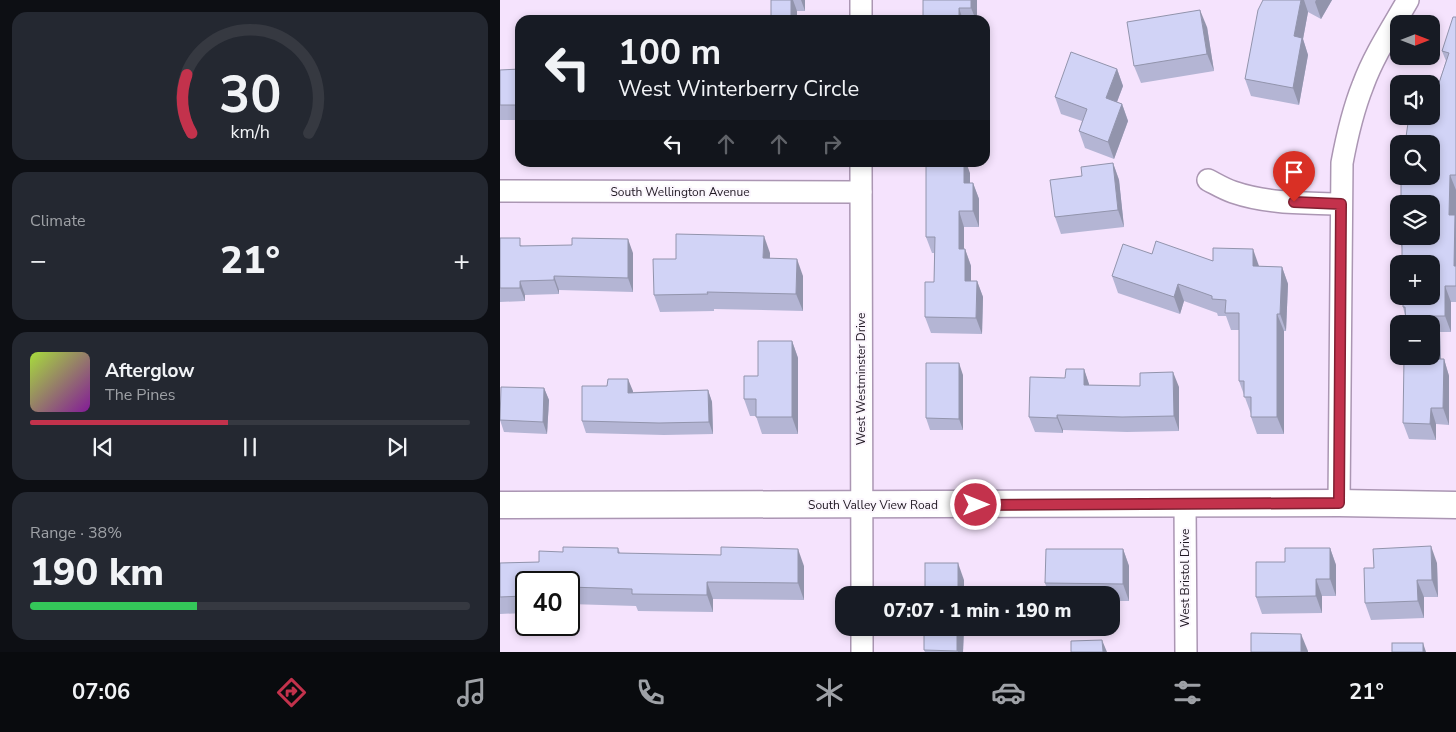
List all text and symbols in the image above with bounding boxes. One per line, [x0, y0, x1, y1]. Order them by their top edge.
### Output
north arrow [1390, 15, 1440, 65]
map controls [1390, 15, 1440, 365]
text: 100 m [618, 29, 721, 76]
icon: left [535, 35, 600, 100]
text: 30 [219, 59, 281, 130]
text: West Winterberry Circle [618, 74, 859, 104]
button: sound [1390, 75, 1440, 125]
text: km/h [230, 120, 270, 144]
icon: left [659, 130, 687, 158]
icon: ahead [712, 130, 740, 158]
icon: ahead [765, 130, 793, 158]
icon: right [818, 130, 846, 158]
button: search [1390, 135, 1440, 185]
pin [1273, 151, 1315, 202]
icon: arrive [1280, 158, 1308, 186]
street label: South Wellington Avenue [610, 184, 750, 200]
button: layers [1390, 195, 1440, 245]
text: Climate [30, 210, 85, 232]
text: 21° [220, 235, 280, 286]
text: − [30, 242, 47, 280]
text: + [453, 242, 470, 280]
button: + [1390, 255, 1440, 305]
street label: West Westminster Drive [853, 313, 869, 445]
button: − [1390, 315, 1440, 365]
text: Afterglow [105, 358, 195, 384]
text: The Pines [105, 384, 175, 406]
icon: previous [89, 433, 117, 461]
icon: pause [236, 433, 264, 461]
icon: next [383, 433, 411, 461]
position arrow [949, 478, 1001, 530]
street label: South Valley View Road [808, 497, 938, 513]
text: Range · 38% [30, 522, 122, 544]
street label: West Bristol Drive [1177, 529, 1193, 627]
text: 190 km [30, 547, 164, 598]
speed limit sign: 40 [515, 571, 580, 636]
text: 07:07 · 1 min · 190 m [884, 598, 1071, 624]
icon: directions [274, 675, 309, 710]
icon: music [454, 675, 489, 710]
icon: phone [633, 675, 668, 710]
icon: climate [812, 675, 847, 710]
icon: car [991, 675, 1026, 710]
icon: filters [1170, 675, 1205, 710]
text: 07:06 [72, 677, 130, 707]
text: 21° [1349, 677, 1384, 707]

